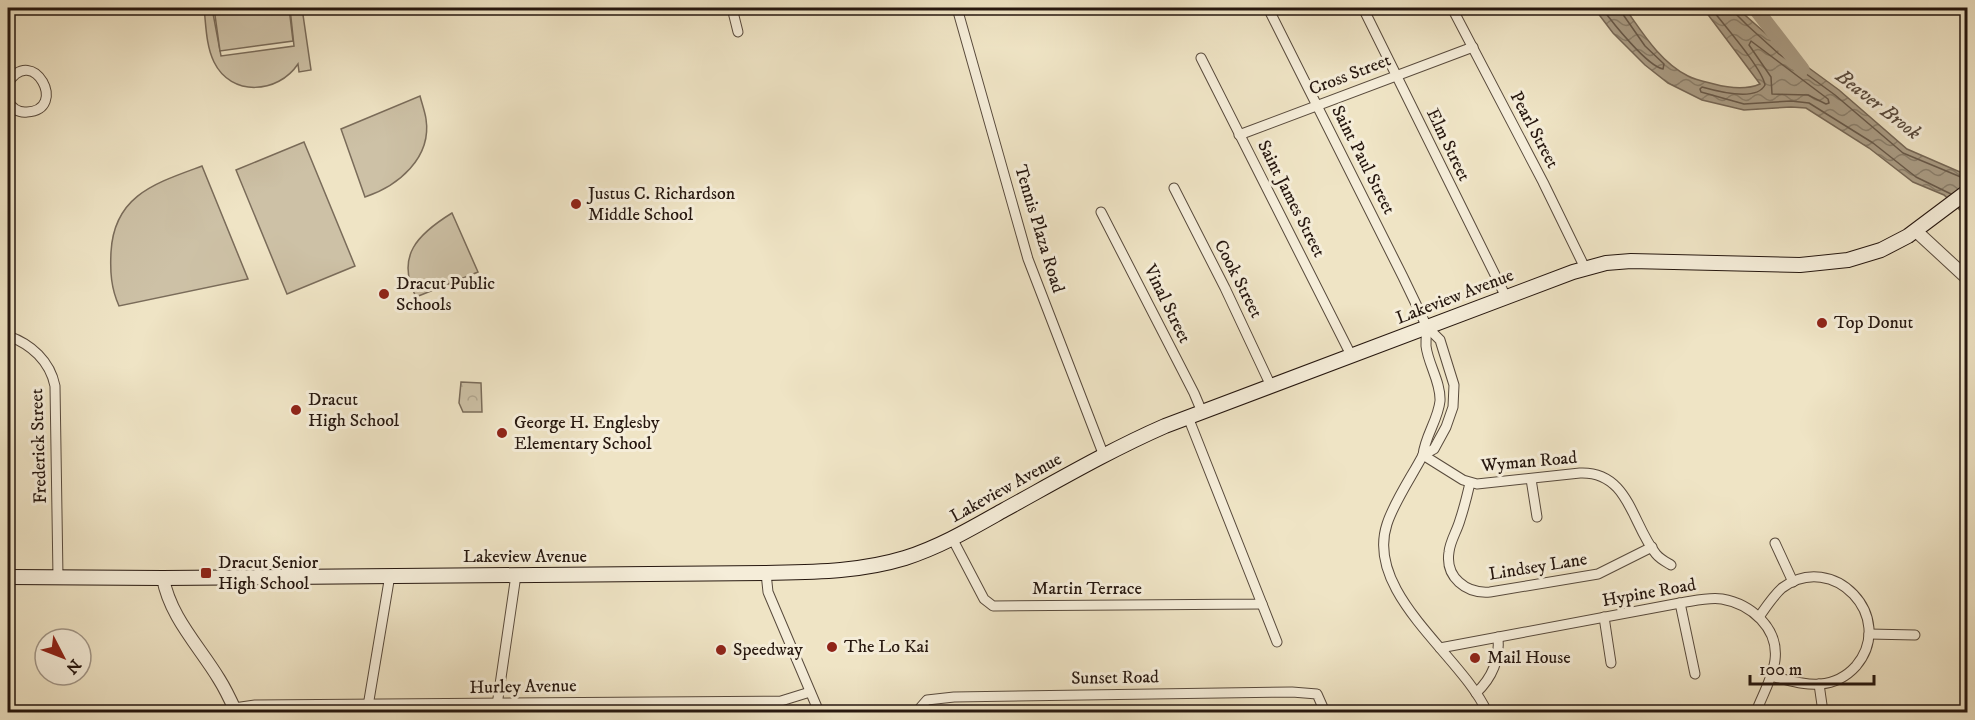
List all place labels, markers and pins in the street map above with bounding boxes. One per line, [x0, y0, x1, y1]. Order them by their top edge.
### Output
place label: Justus C. Richardson Middle School [586, 183, 736, 226]
marker: Justus C. Richardson Middle School [569, 197, 583, 211]
place label: Dracut Public Schools [396, 273, 495, 316]
marker: Dracut Public Schools [377, 287, 391, 301]
place label: Top Donut [1834, 312, 1914, 334]
marker: Top Donut [1815, 316, 1829, 330]
place label: Dracut High School [308, 389, 400, 432]
marker: Dracut High School [289, 403, 303, 417]
place label: George H. Englesby Elementary School [514, 412, 660, 455]
marker: George H. Englesby Elementary School [495, 426, 509, 440]
place label: Dracut Senior High School [218, 552, 318, 595]
marker: Dracut Senior High School [199, 566, 213, 580]
place label: The Lo Kai [844, 636, 929, 658]
place label: Speedway [733, 639, 803, 661]
marker: The Lo Kai [825, 640, 839, 654]
marker: Speedway [714, 643, 728, 657]
place label: Mail House [1487, 647, 1571, 669]
marker: Mail House [1468, 651, 1482, 665]

